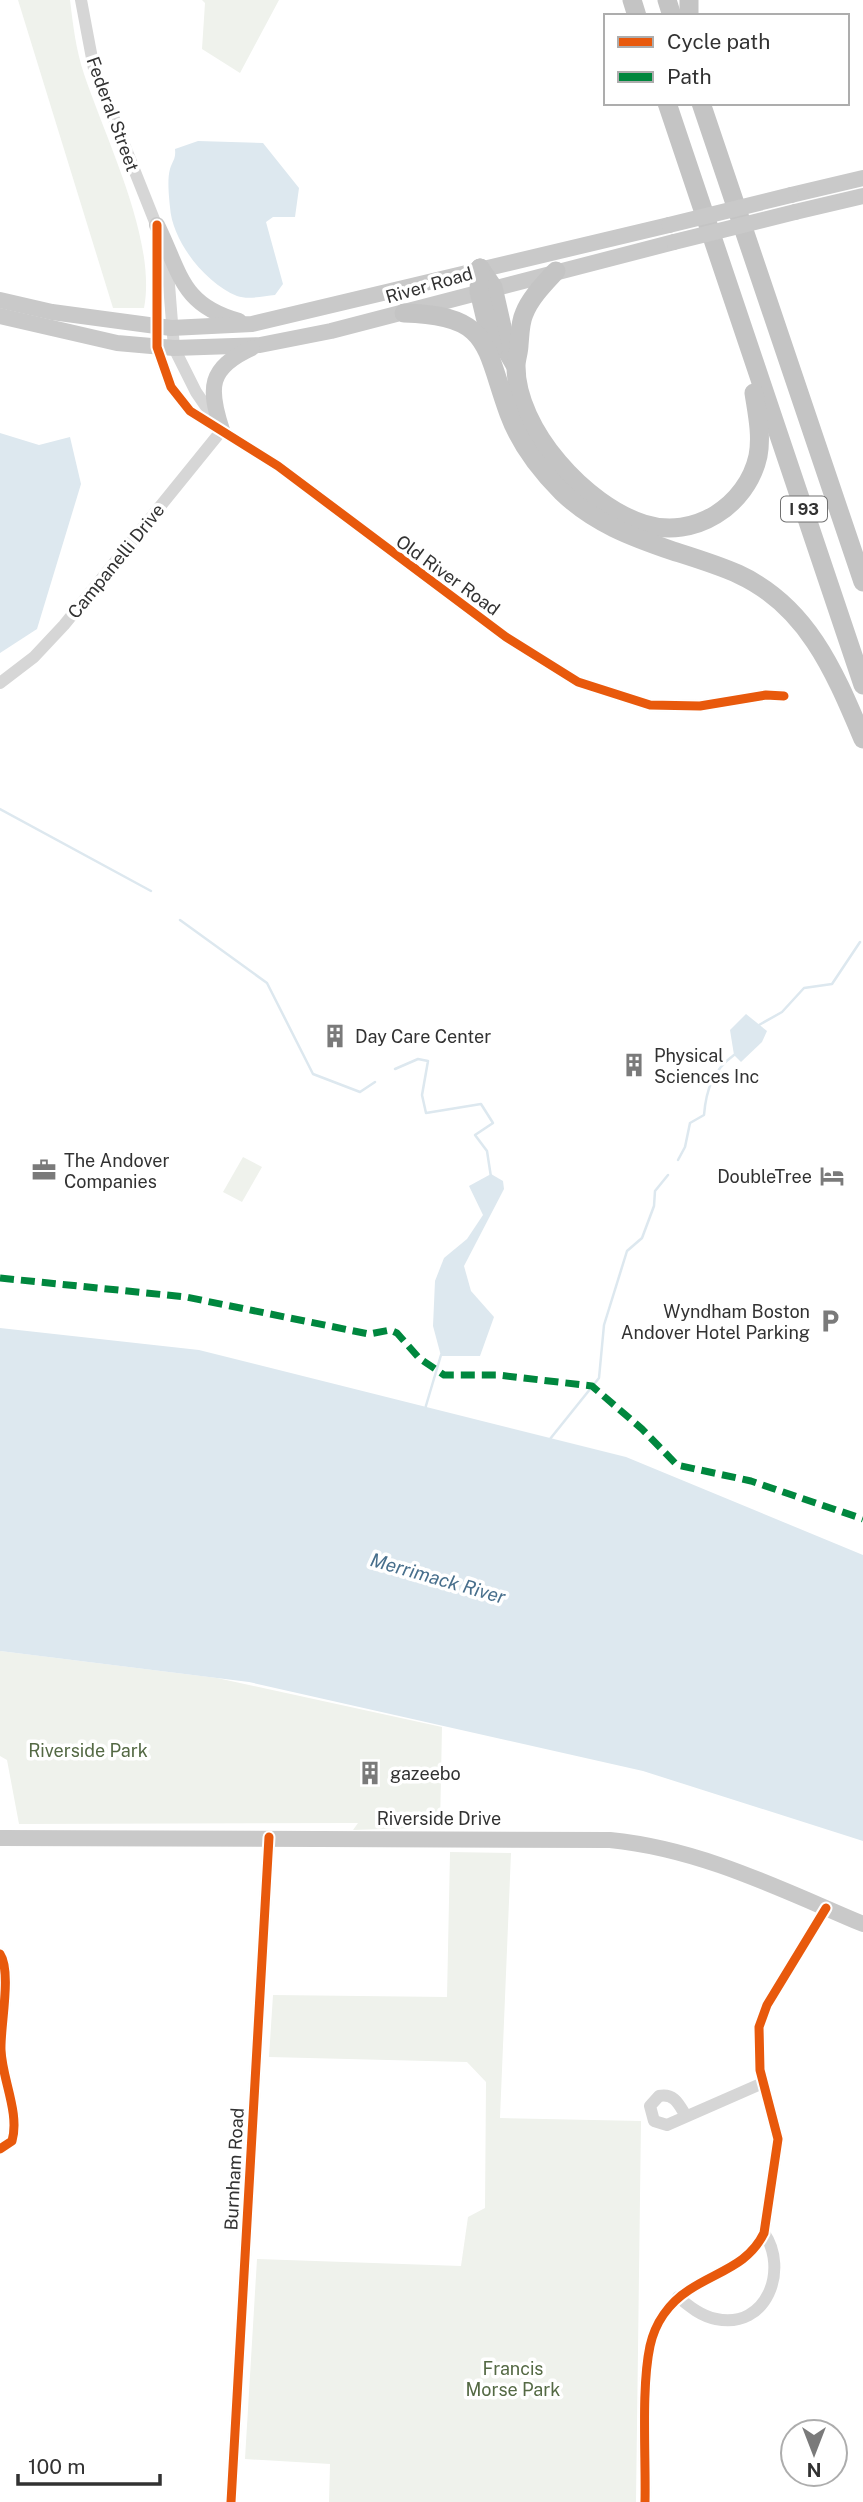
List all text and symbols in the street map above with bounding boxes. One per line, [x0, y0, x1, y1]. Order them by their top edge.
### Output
legend [604, 14, 849, 105]
text: Cycle path [667, 29, 770, 54]
street label: Federal Street [83, 54, 143, 174]
text: Path [667, 64, 712, 89]
street label: River Road [383, 263, 475, 307]
road number: I 93 [781, 496, 827, 522]
street label: Campanelli Drive [63, 499, 169, 623]
street label: Old River Road [392, 530, 504, 620]
building icon: Day Care Center [321, 1022, 349, 1050]
place label: Day Care Center [355, 1026, 491, 1047]
place label: Physical Sciences Inc [654, 1045, 759, 1087]
building icon: Physical Sciences Inc [620, 1051, 648, 1079]
place label: The Andover Companies [64, 1150, 170, 1192]
office icon: The Andover Companies [30, 1156, 58, 1184]
hotel icon: DoubleTree [818, 1162, 846, 1190]
place label: DoubleTree [717, 1166, 812, 1187]
place label: Wyndham Boston Andover Hotel Parking [621, 1301, 810, 1343]
parking icon: Wyndham Boston Andover Hotel Parking [816, 1307, 844, 1335]
water label: Merrimack River [368, 1548, 509, 1608]
park label: Riverside Park [28, 1740, 148, 1761]
building icon: gazeebo [356, 1759, 384, 1787]
place label: gazeebo [390, 1763, 461, 1784]
street label: Riverside Drive [377, 1808, 501, 1829]
street label: Burnham Road [220, 2107, 248, 2231]
park label: Francis Morse Park [466, 2358, 560, 2400]
north arrow [779, 2418, 849, 2488]
scale bar [18, 2442, 159, 2486]
text: 100 m [28, 2454, 85, 2479]
text: N [807, 2459, 821, 2481]

